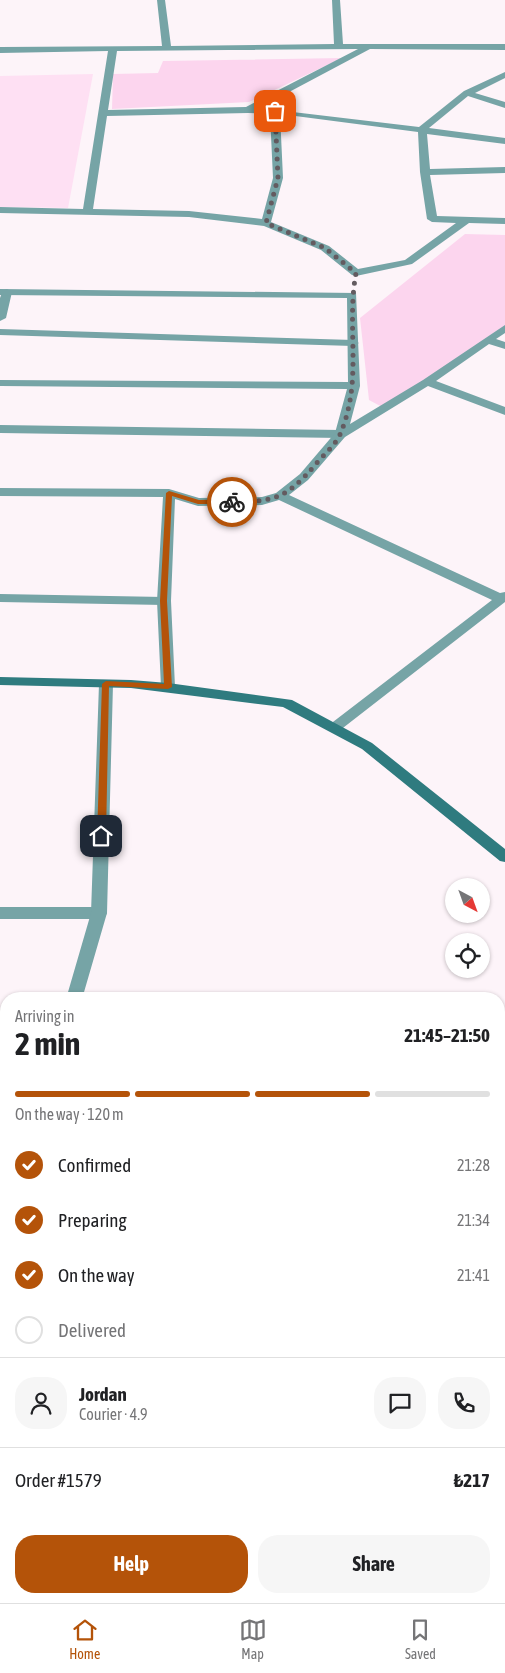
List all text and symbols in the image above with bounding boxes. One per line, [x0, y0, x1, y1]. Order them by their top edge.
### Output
pin [254, 90, 296, 132]
icon: bag [261, 97, 289, 125]
courier [207, 477, 257, 527]
icon: bike [218, 488, 246, 516]
pin [80, 815, 122, 857]
icon: home [87, 822, 115, 850]
north arrow [445, 878, 490, 922]
map controls [445, 878, 490, 978]
button: locate [445, 933, 490, 978]
text: Arriving in [15, 1007, 75, 1025]
text: 21:45–21:50 [404, 1024, 490, 1046]
text: 2 min [15, 1025, 80, 1062]
text: On the way · 120 m [15, 1105, 124, 1123]
icon: check [15, 1151, 43, 1179]
text: Confirmed [58, 1154, 131, 1176]
text: 21:28 [457, 1156, 490, 1174]
icon: check [15, 1206, 43, 1234]
text: Preparing [58, 1209, 127, 1231]
text: 21:34 [457, 1211, 490, 1229]
icon: check [15, 1261, 43, 1289]
text: On the way [58, 1264, 135, 1286]
text: 21:41 [457, 1266, 490, 1284]
text: Delivered [58, 1319, 126, 1341]
button: person [15, 1377, 67, 1429]
button: chat [374, 1377, 426, 1429]
button: phone [438, 1377, 490, 1429]
text: Jordan [79, 1383, 127, 1405]
text: Courier · 4.9 [79, 1405, 148, 1423]
text: Order #1579 [15, 1469, 102, 1491]
text: ₺217 [454, 1469, 490, 1491]
button: Help [15, 1535, 248, 1593]
button: Share [258, 1535, 490, 1593]
tab: Home [69, 1616, 100, 1662]
tab: Map [239, 1616, 267, 1662]
tab: Saved [405, 1616, 436, 1662]

